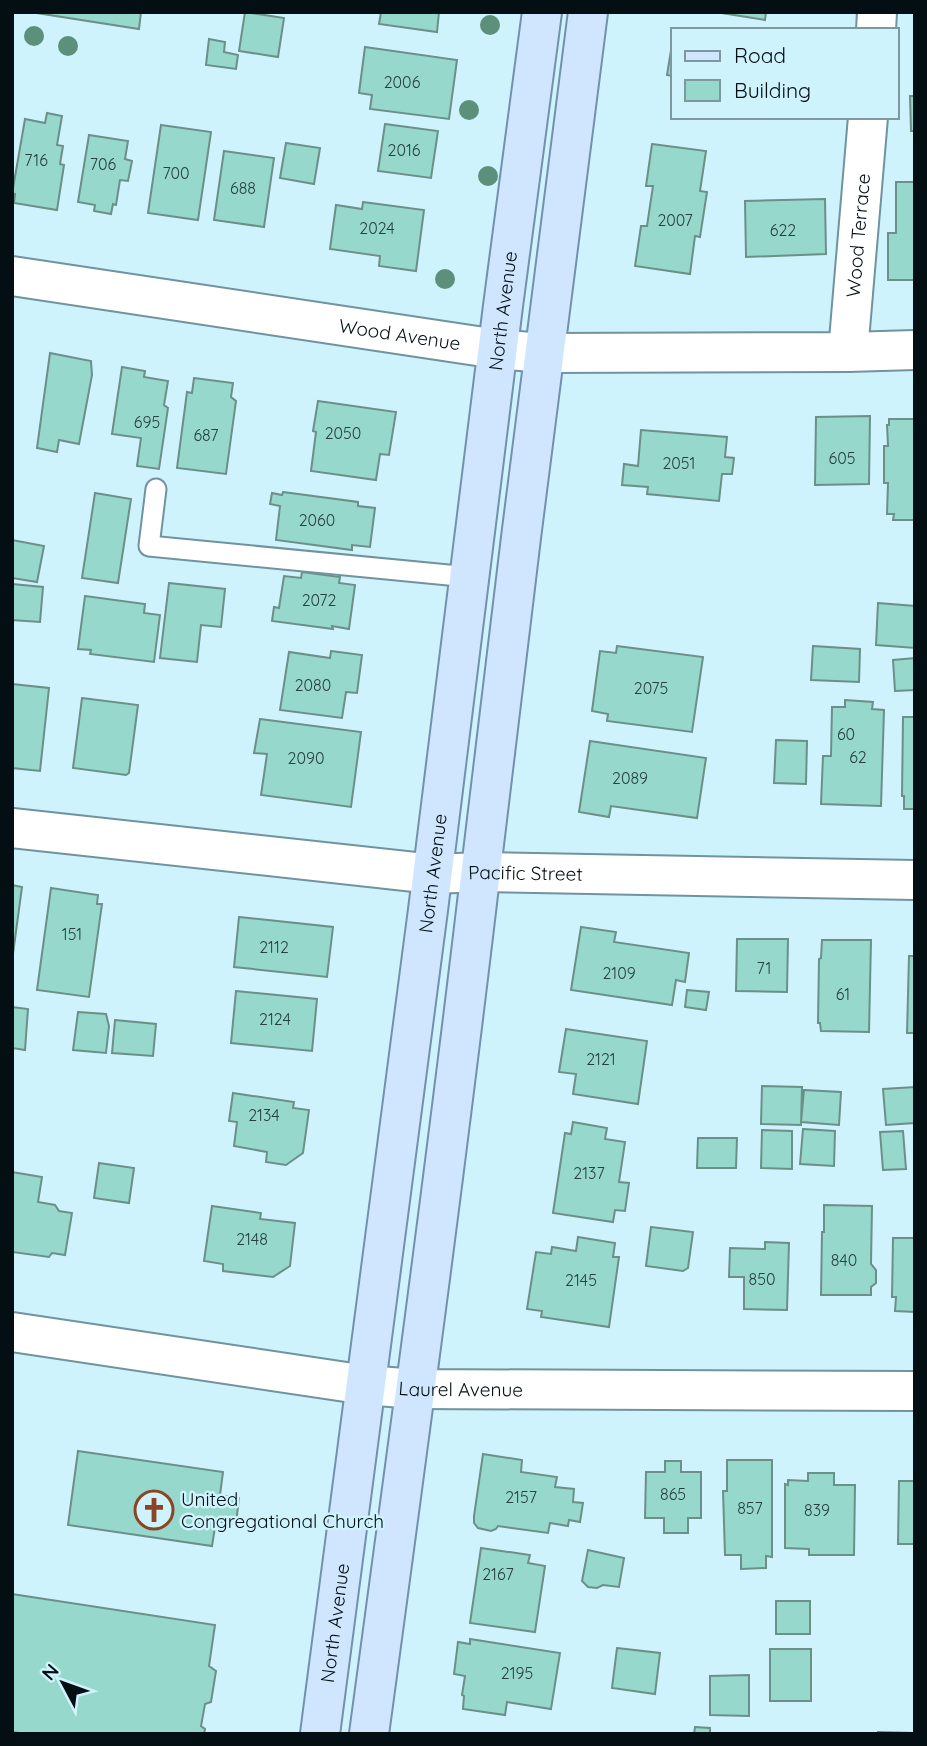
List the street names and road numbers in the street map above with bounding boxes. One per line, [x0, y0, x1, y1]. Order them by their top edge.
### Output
street label: Wood Terrace [841, 173, 875, 298]
street label: North Avenue [483, 250, 522, 372]
street label: Wood Avenue [337, 313, 462, 355]
street label: North Avenue [413, 812, 452, 934]
street label: Pacific Street [468, 860, 583, 886]
street label: Laurel Avenue [398, 1376, 523, 1401]
street label: North Avenue [315, 1562, 354, 1684]

